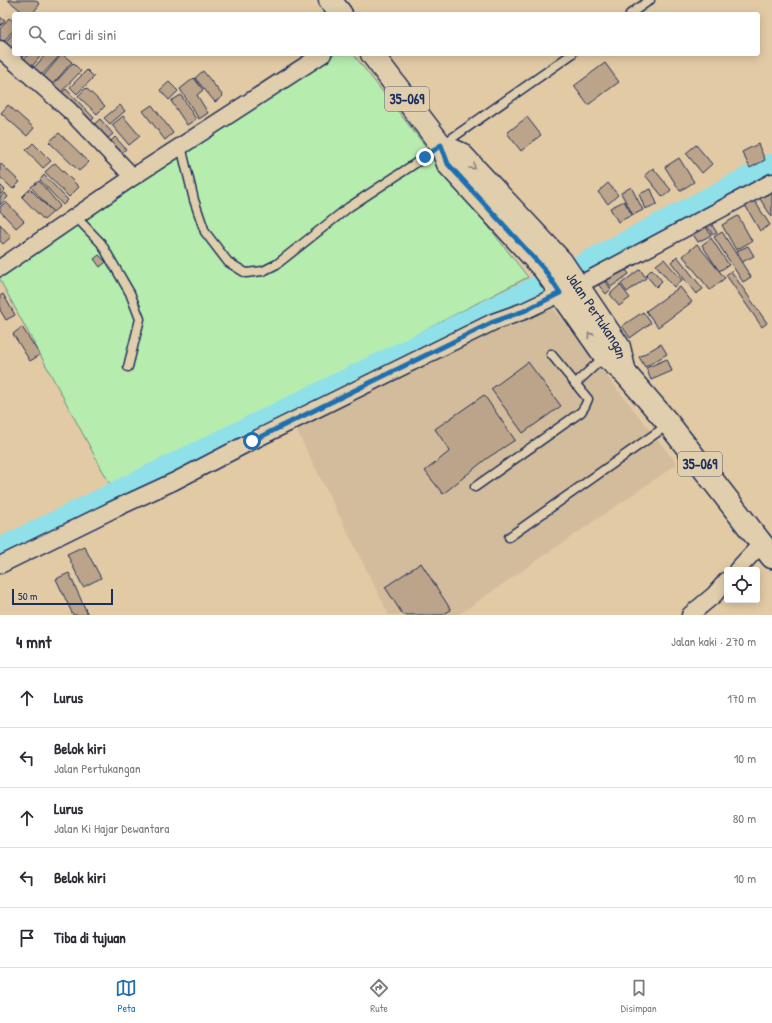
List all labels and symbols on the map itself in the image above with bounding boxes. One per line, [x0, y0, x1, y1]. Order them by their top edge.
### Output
road number: 35-069 [385, 87, 429, 111]
route end [416, 148, 434, 166]
one-way arrow [468, 162, 476, 170]
street label: Jalan Pertukangan [561, 268, 632, 361]
one-way arrow [588, 332, 595, 339]
route start [243, 432, 261, 450]
road number: 35-069 [678, 452, 722, 476]
scale bar [12, 587, 113, 606]

